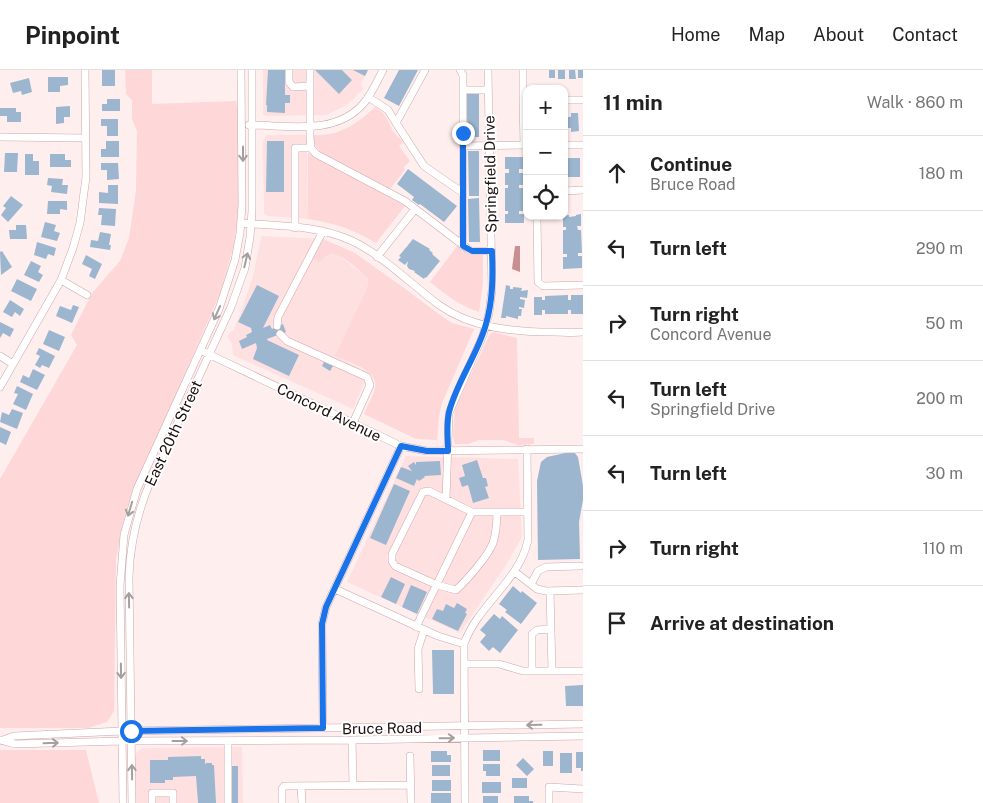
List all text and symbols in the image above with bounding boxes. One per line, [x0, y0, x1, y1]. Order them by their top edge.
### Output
text: Pinpoint [25, 21, 120, 49]
text: Home [671, 24, 721, 45]
text: Map [749, 24, 785, 45]
text: About [813, 24, 864, 45]
text: Contact [892, 24, 958, 45]
map controls [523, 85, 568, 220]
button: + [523, 85, 568, 130]
text: 11 min [603, 90, 663, 115]
text: Walk · 860 m [867, 93, 963, 112]
street label: Springfield Drive [480, 115, 500, 233]
route end [452, 122, 475, 145]
button: − [523, 130, 568, 175]
one-way arrow [238, 145, 248, 161]
text: Continue [650, 153, 732, 175]
icon: ahead [603, 159, 631, 187]
text: 180 m [919, 164, 963, 183]
button: locate [523, 175, 568, 220]
text: Bruce Road [650, 175, 736, 194]
icon: left [603, 234, 631, 262]
text: Turn left [650, 237, 727, 259]
text: 290 m [916, 239, 963, 258]
one-way arrow [242, 253, 251, 269]
text: Turn right [650, 303, 739, 325]
one-way arrow [212, 305, 222, 320]
icon: right [603, 309, 631, 337]
text: 50 m [925, 314, 963, 333]
text: Concord Avenue [650, 325, 771, 344]
street label: East 20th Street [141, 377, 205, 488]
text: Turn left [650, 378, 727, 400]
street label: Concord Avenue [274, 379, 384, 445]
icon: left [603, 384, 631, 412]
text: 200 m [916, 389, 963, 408]
text: Springfield Drive [650, 400, 775, 419]
icon: left [603, 459, 631, 487]
text: Turn left [650, 462, 727, 484]
text: 30 m [926, 464, 963, 483]
one-way arrow [125, 501, 135, 517]
icon: right [603, 534, 631, 562]
text: Turn right [650, 537, 739, 559]
text: 110 m [922, 539, 963, 558]
one-way arrow [124, 593, 134, 609]
icon: arrive [603, 609, 631, 637]
text: Arrive at destination [650, 612, 834, 634]
one-way arrow [116, 662, 126, 678]
street label: Bruce Road [342, 719, 422, 737]
route start [120, 720, 143, 743]
one-way arrow [527, 720, 543, 730]
one-way arrow [439, 733, 455, 743]
one-way arrow [172, 736, 188, 746]
one-way arrow [42, 739, 58, 748]
one-way arrow [127, 764, 136, 780]

